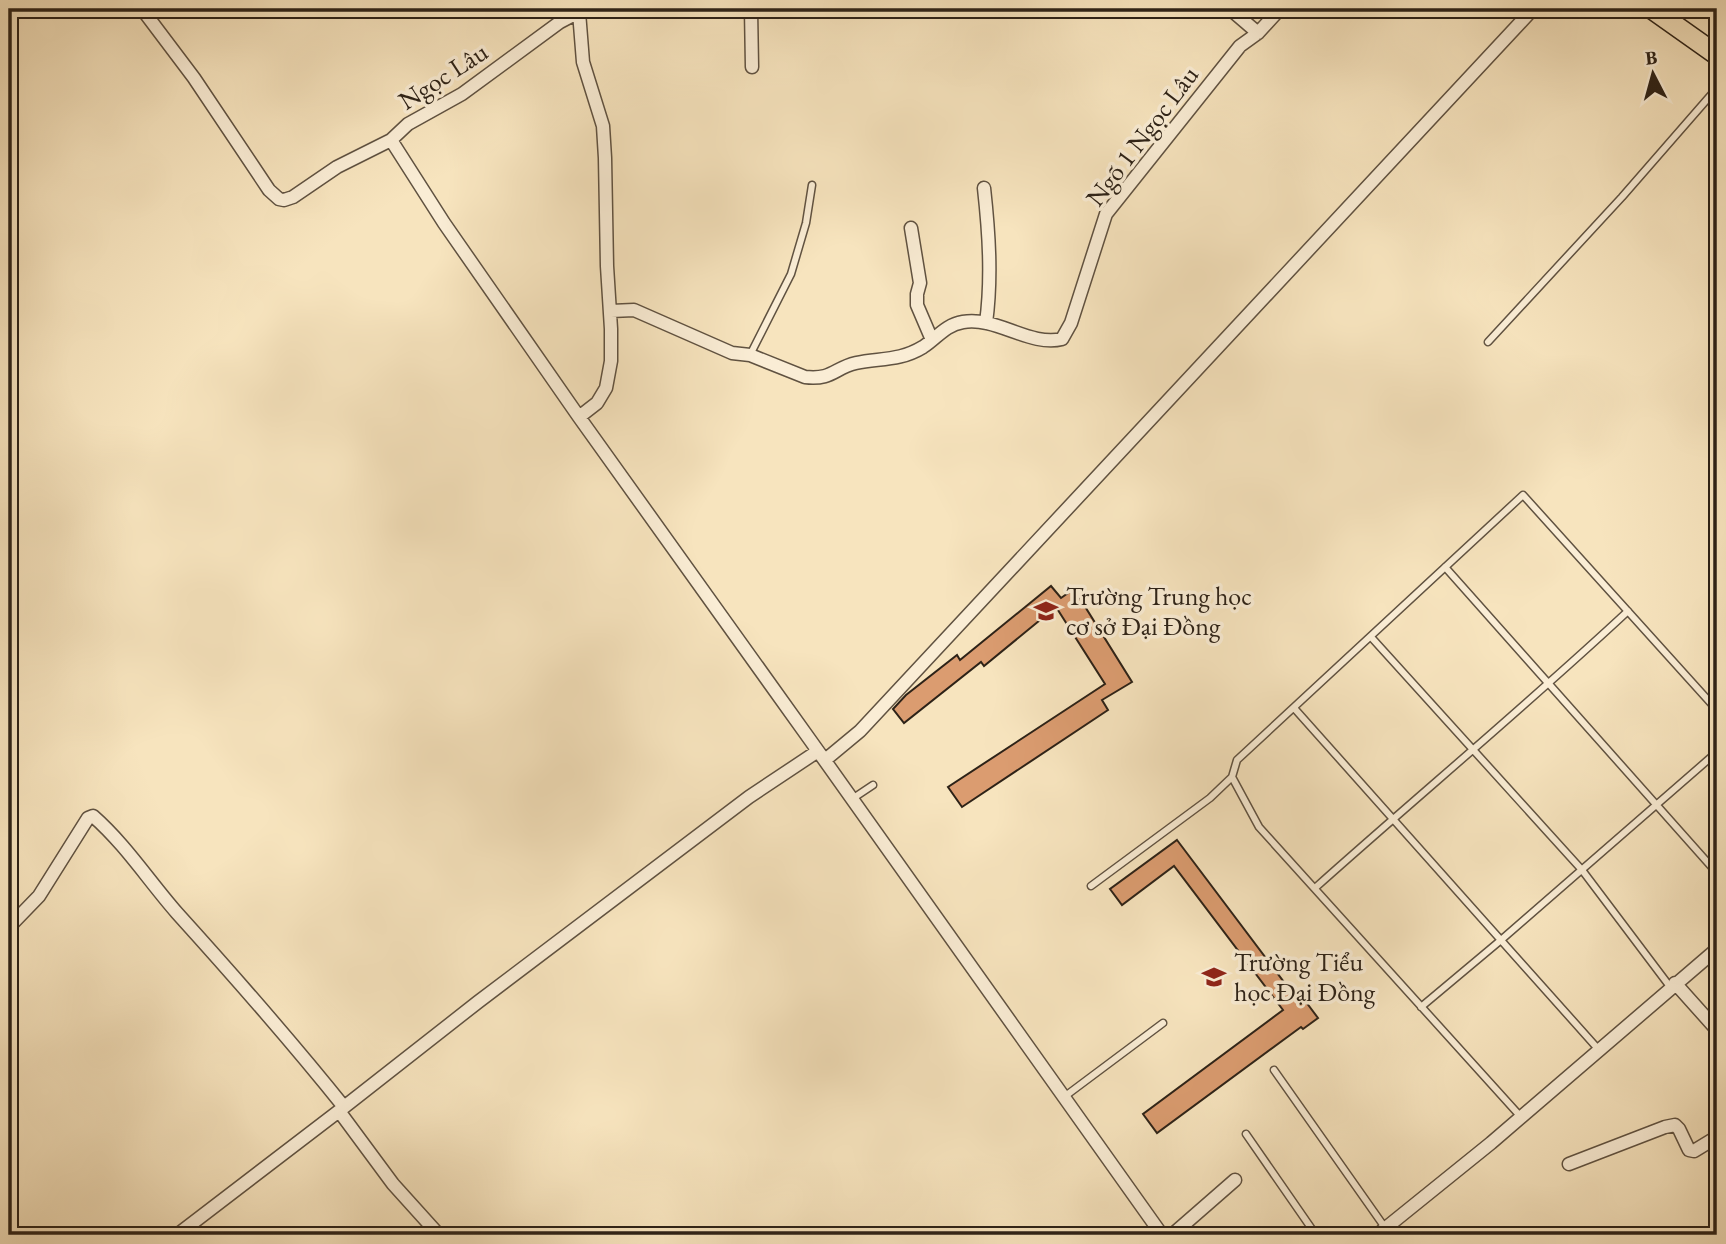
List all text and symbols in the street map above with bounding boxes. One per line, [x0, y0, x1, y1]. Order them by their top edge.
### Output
street label: Ngọc Lâu [392, 34, 494, 117]
north arrow [1618, 38, 1688, 108]
text: B [1644, 45, 1659, 71]
street label: Ngõ 1 Ngọc Lâu [1078, 59, 1206, 213]
place label: Trường Trung học cơ sở Đại Đồng [1066, 579, 1252, 643]
school or university icon: Trường Trung học cơ sở Đại Đồng [1032, 597, 1060, 625]
place label: Trường Tiểu học Đại Đồng [1234, 945, 1376, 1009]
school or university icon: Trường Tiểu học Đại Đồng [1200, 963, 1228, 991]

